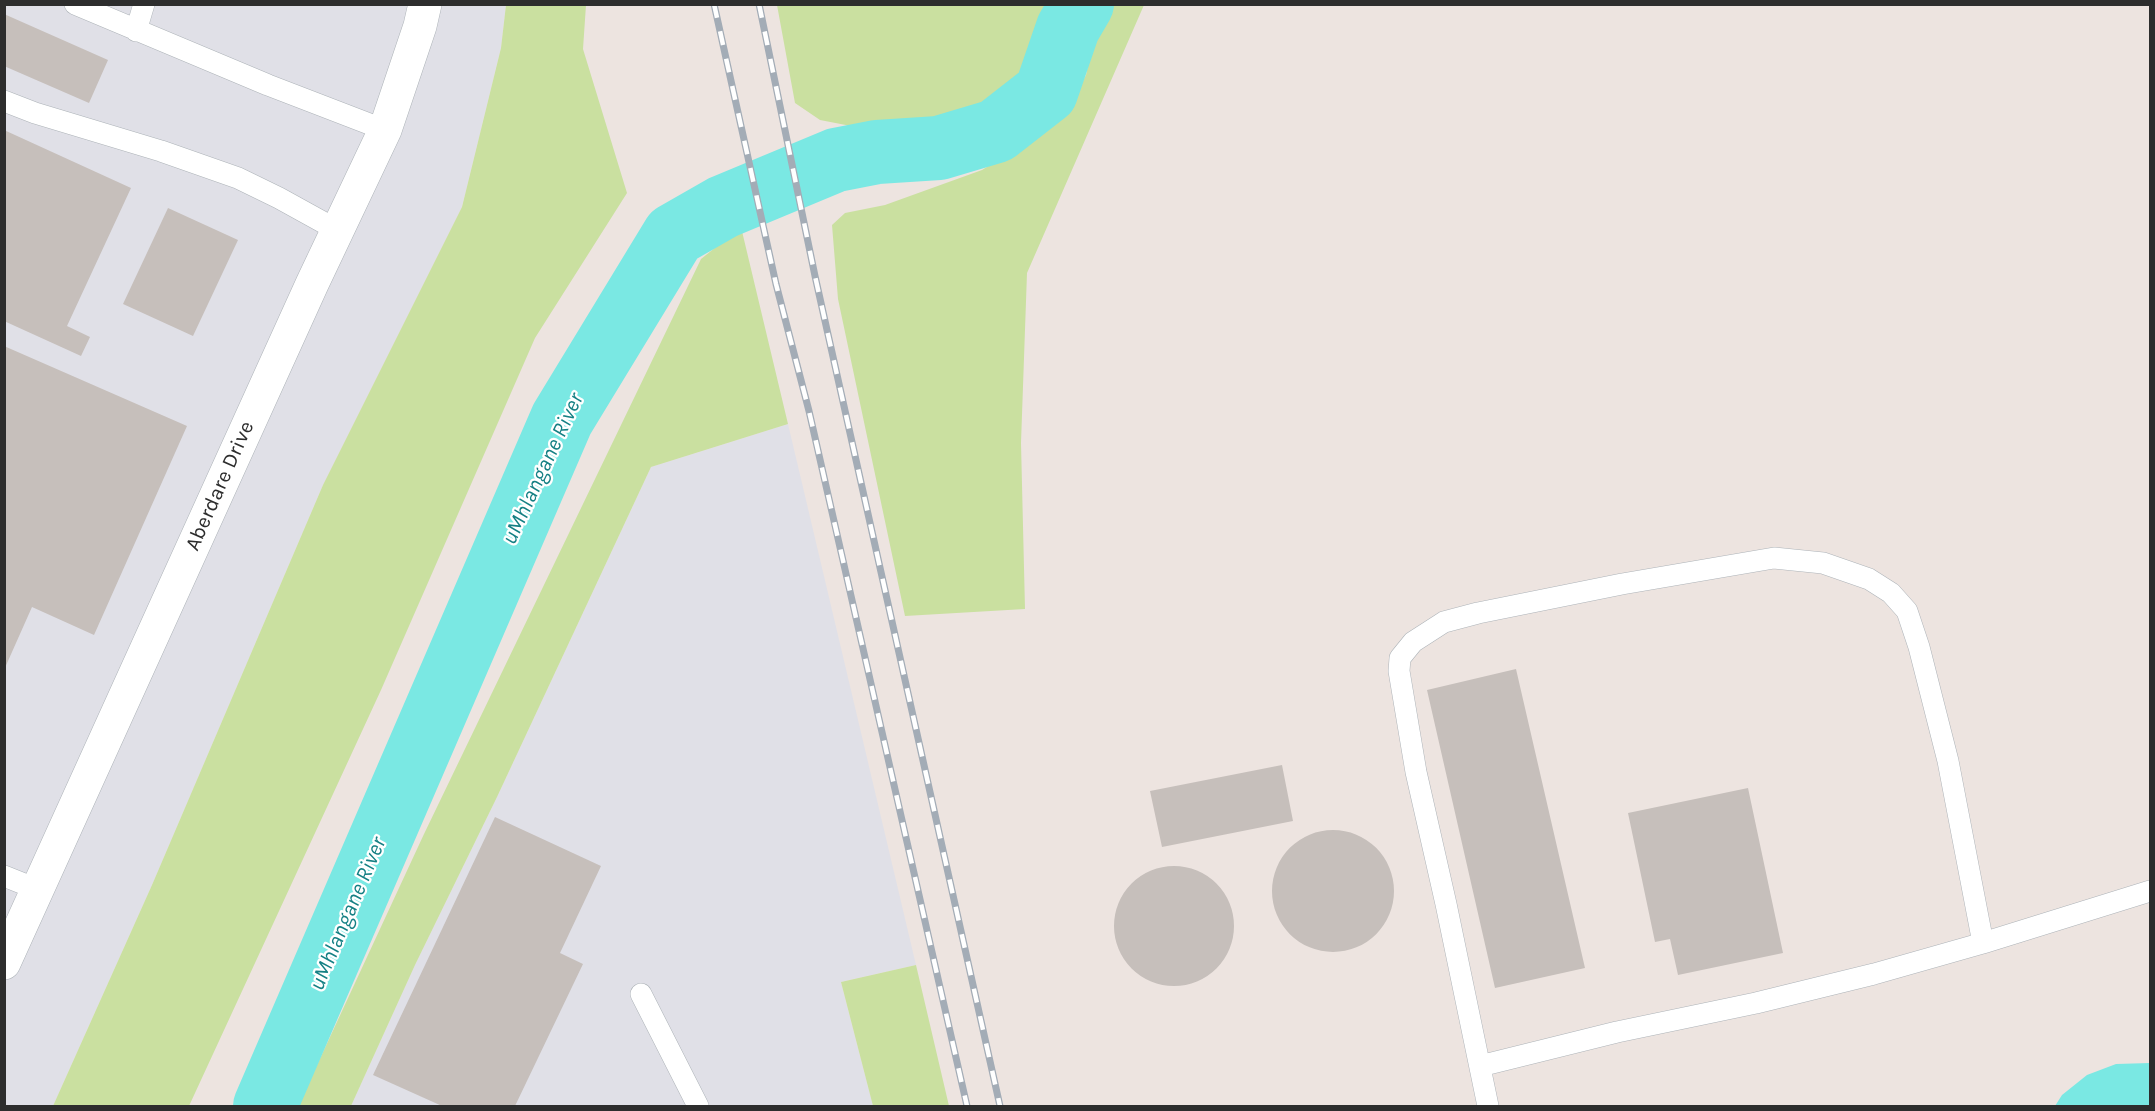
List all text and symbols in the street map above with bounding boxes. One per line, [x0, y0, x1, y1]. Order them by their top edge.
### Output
water label: uMhlangane River [496, 389, 590, 549]
street label: Aberdare Drive [180, 417, 260, 555]
water label: uMhlangane River [304, 833, 392, 995]

